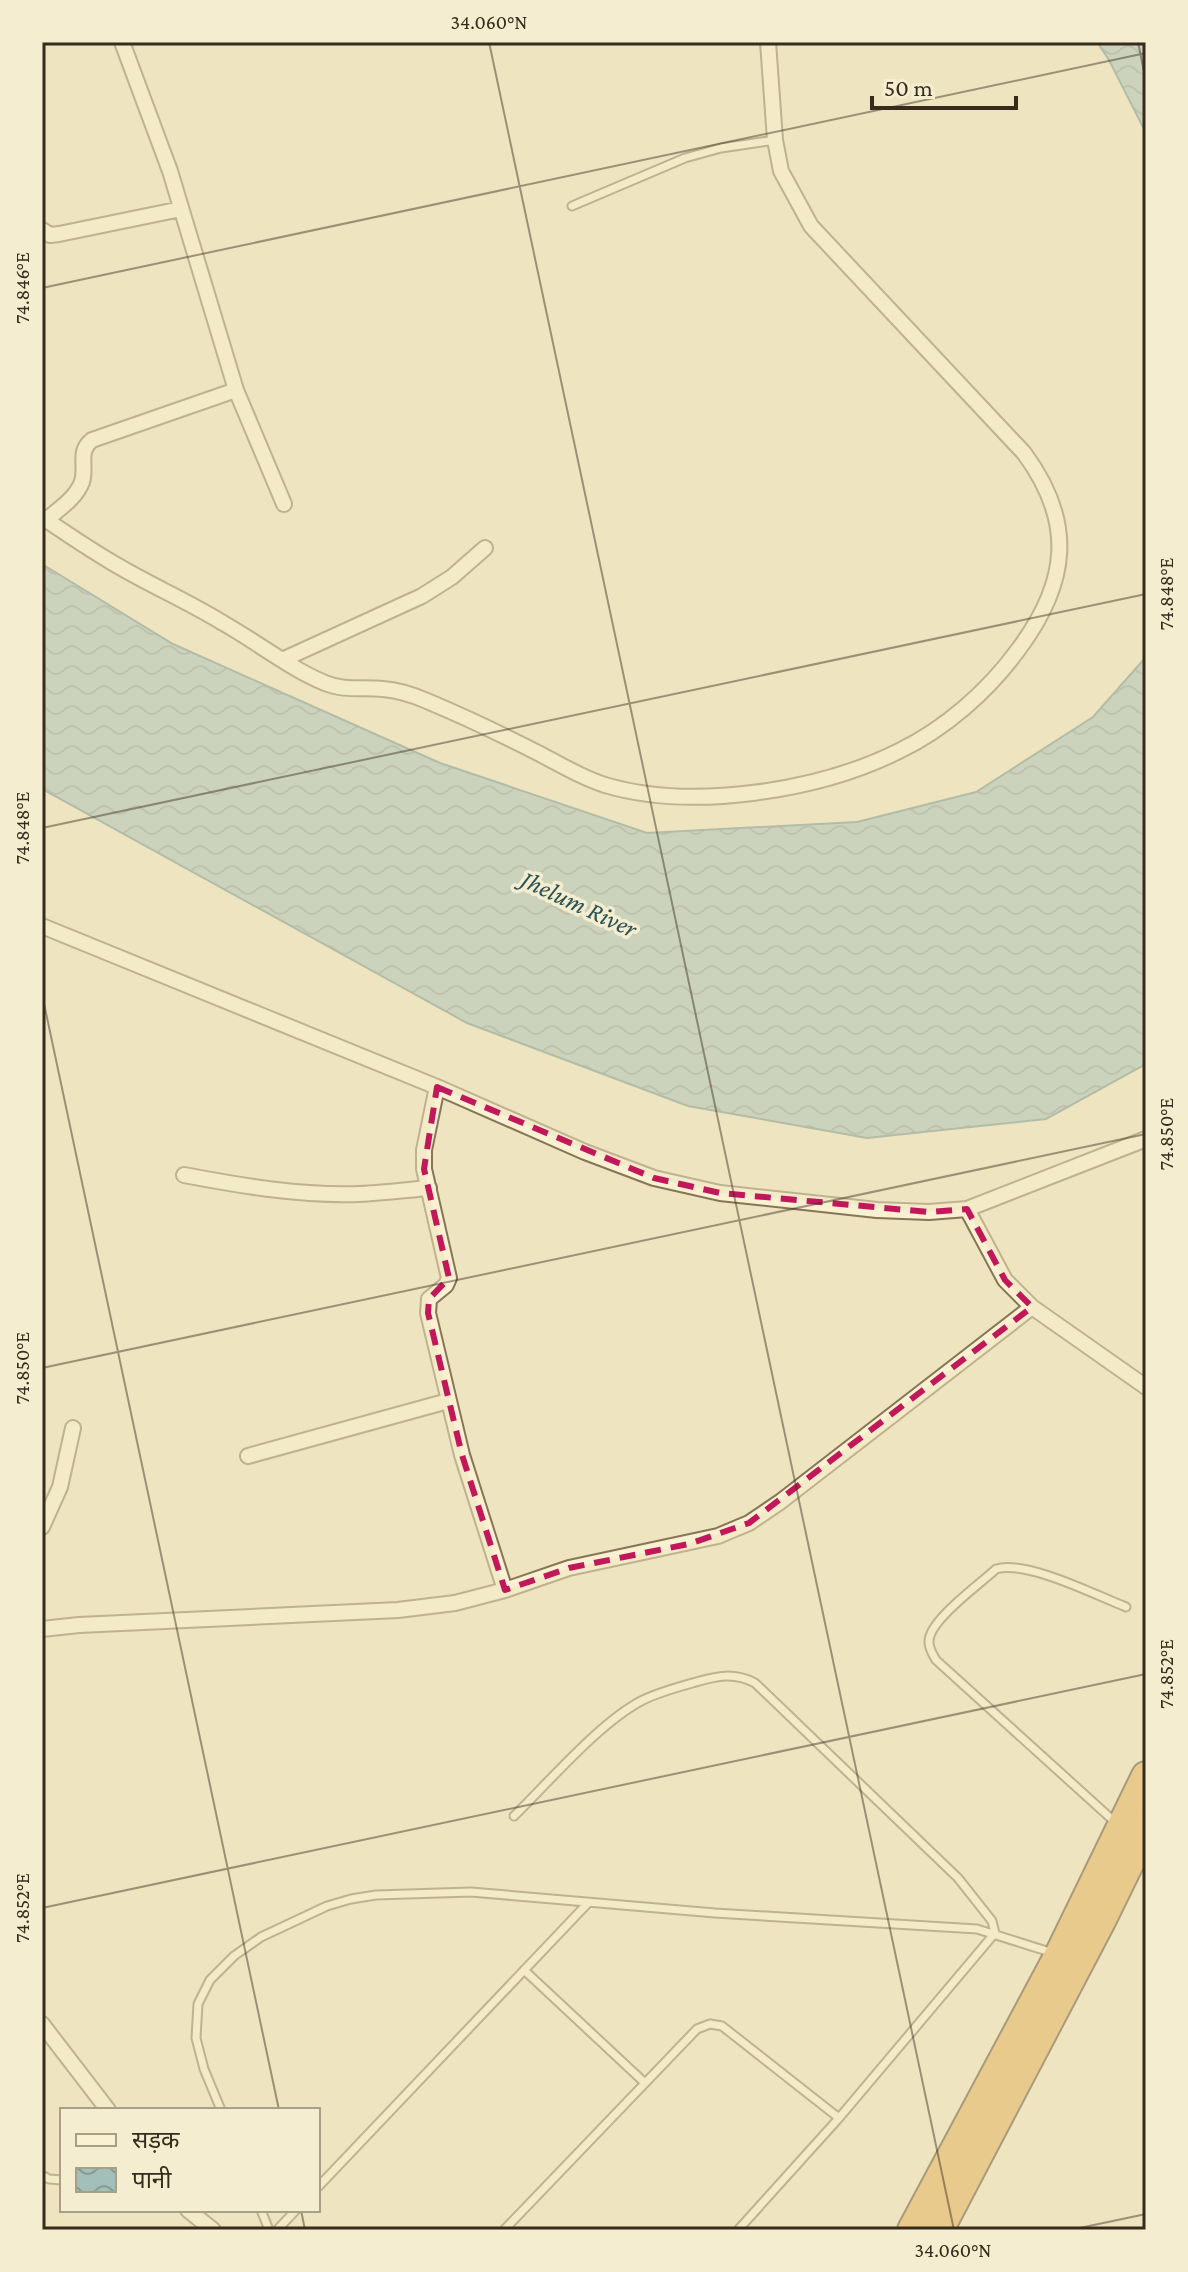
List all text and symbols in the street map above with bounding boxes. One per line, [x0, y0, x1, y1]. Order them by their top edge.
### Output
text: 34.060°N [451, 11, 527, 33]
scale bar [872, 60, 1016, 110]
text: 50 m [884, 74, 933, 101]
text: 74.846°E [11, 252, 33, 324]
text: 74.848°E [1155, 558, 1177, 630]
text: 74.848°E [11, 792, 33, 864]
water label: Jhelum River [513, 863, 642, 944]
text: 74.850°E [1155, 1098, 1177, 1170]
text: 74.850°E [11, 1332, 33, 1404]
text: 74.852°E [1155, 1639, 1177, 1709]
text: 74.852°E [11, 1873, 33, 1943]
legend [60, 2108, 320, 2212]
text: सड़क [132, 2126, 180, 2153]
text: पानी [132, 2166, 172, 2193]
text: 34.060°N [915, 2239, 991, 2261]

